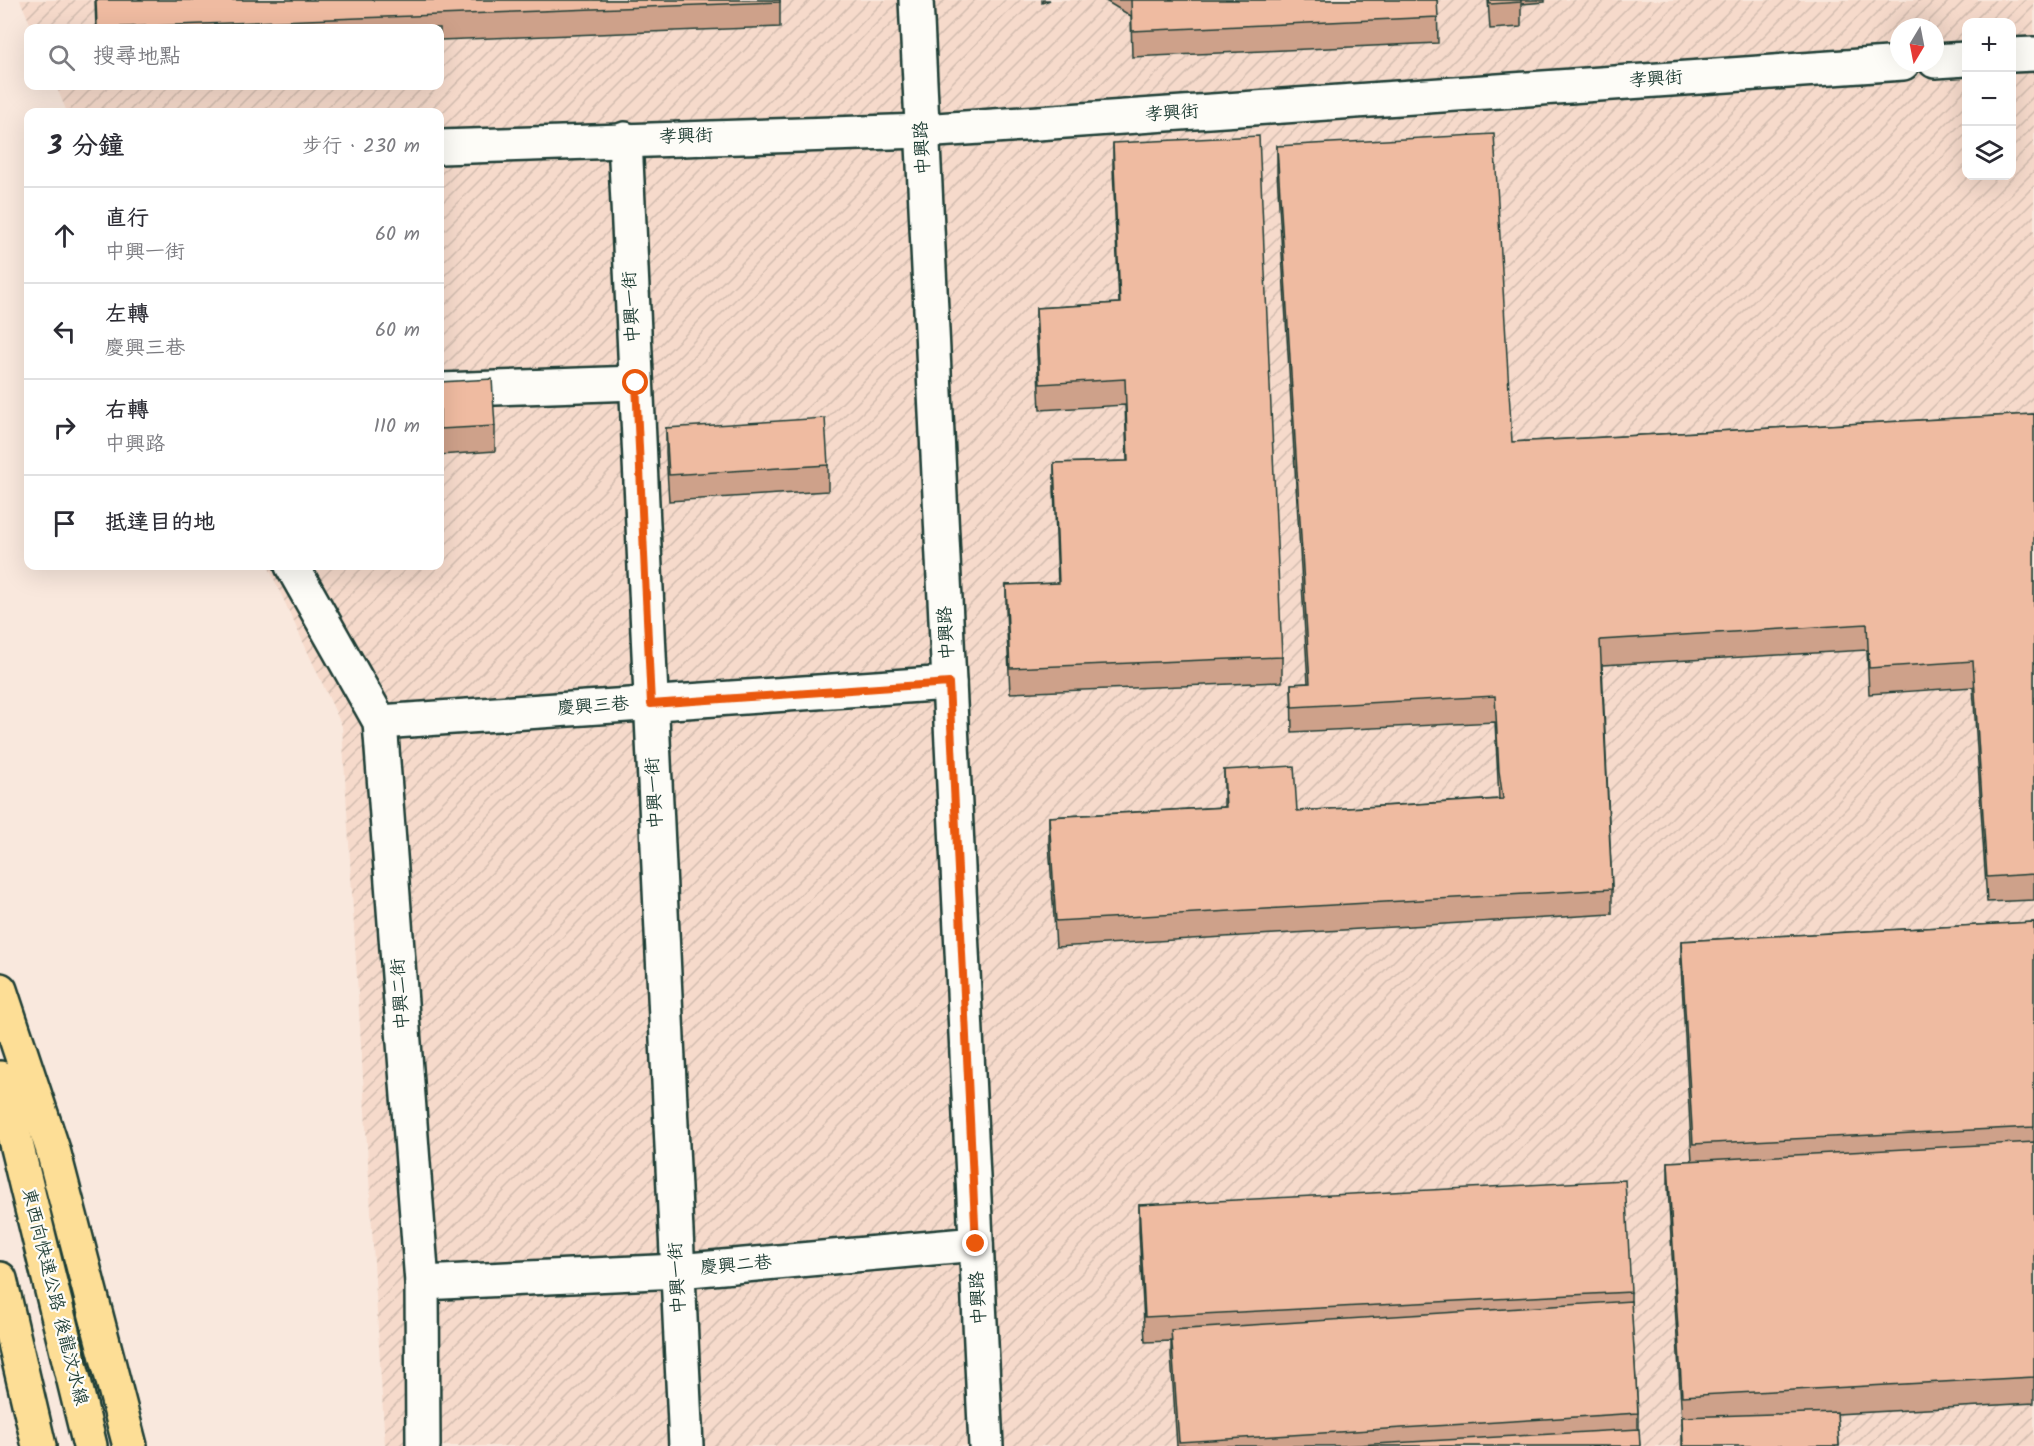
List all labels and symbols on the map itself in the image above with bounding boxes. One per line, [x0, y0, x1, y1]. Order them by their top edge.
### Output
north arrow [1890, 18, 1944, 72]
street label: 孝興街 [1628, 64, 1684, 96]
street label: 孝興街 [1144, 98, 1200, 130]
street label: 中興路 [907, 120, 939, 176]
street label: 孝興街 [659, 122, 713, 152]
street label: 中興一街 [616, 270, 648, 344]
route start [622, 369, 648, 395]
street label: 中興路 [931, 605, 963, 661]
street label: 慶興三巷 [556, 690, 630, 724]
street label: 中興一街 [639, 756, 671, 830]
street label: 中興二街 [384, 957, 418, 1031]
street label: 東西向快速公路 後龍汶水線 [13, 1185, 95, 1409]
route end [962, 1230, 988, 1256]
street label: 中興一街 [662, 1241, 694, 1315]
street label: 慶興二巷 [699, 1248, 773, 1284]
street label: 中興路 [963, 1270, 995, 1326]

